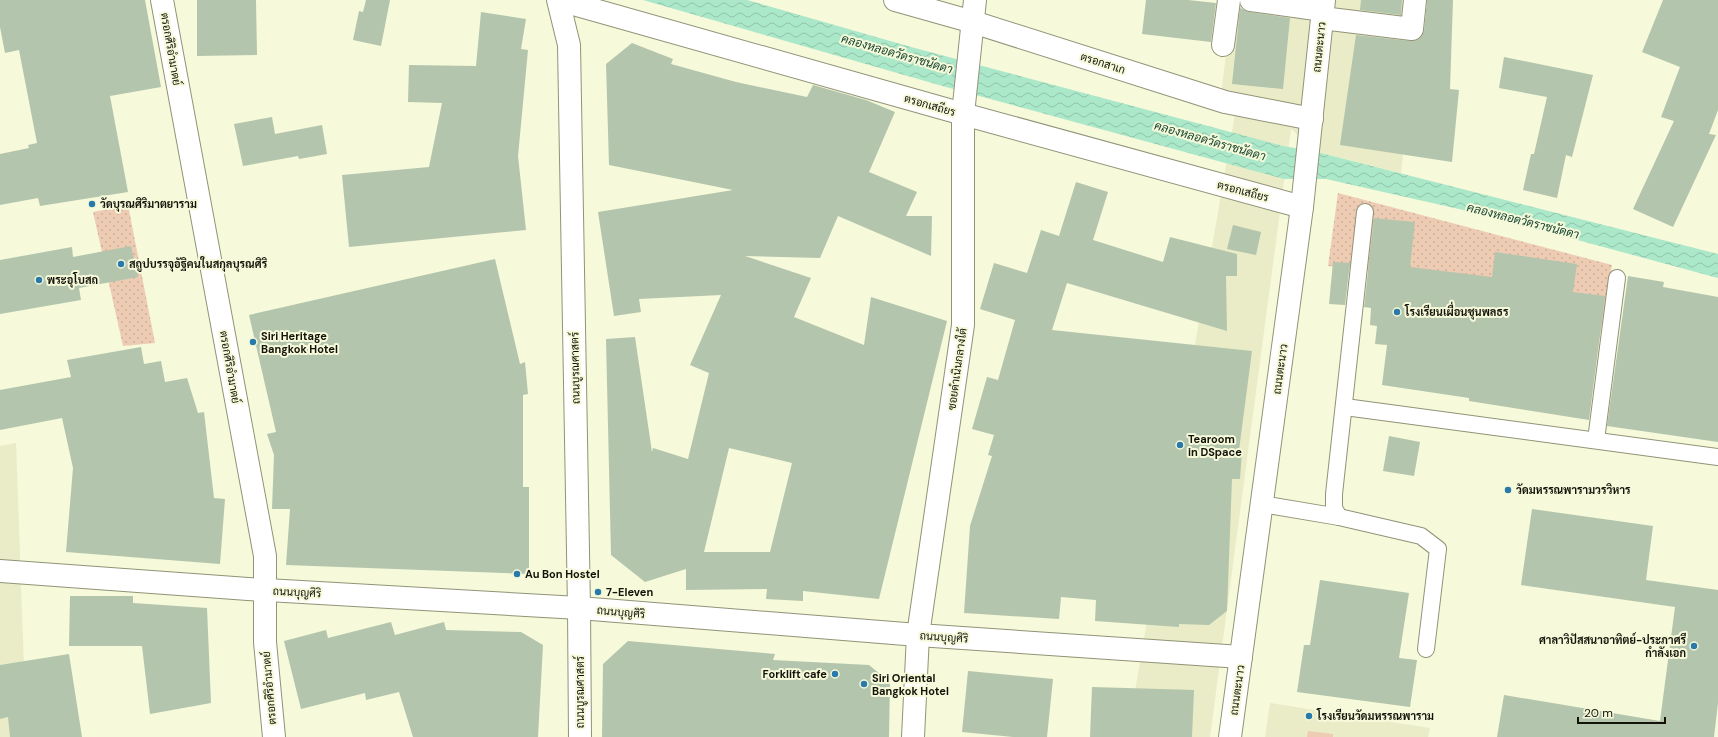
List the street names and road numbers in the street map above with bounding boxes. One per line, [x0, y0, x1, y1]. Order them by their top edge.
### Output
street label: ตรอกศิริอำมาตย์ [158, 11, 185, 86]
street label: ถนนตะนาว [1309, 21, 1329, 73]
street label: ตรอกสาเก [1079, 49, 1127, 77]
street label: ตรอกเสถียร [903, 90, 957, 119]
street label: ตรอกเสถียร [1216, 176, 1270, 205]
street label: ซอยดำเนินกลางใต้ [943, 326, 970, 411]
street label: ตรอกศิริอำมาตย์ [217, 329, 244, 404]
street label: ถนนบูรณศาสตร์ [566, 332, 584, 404]
street label: ถนนตะนาว [1270, 343, 1290, 395]
street label: ถนนบุญศิริ [272, 584, 322, 602]
street label: ถนนบุญศิริ [596, 603, 646, 623]
street label: ถนนบุญศิริ [919, 628, 969, 648]
street label: ตรอกศิริอำมาตย์ [258, 651, 279, 725]
street label: ถนนบูรณศาสตร์ [572, 656, 588, 728]
street label: ถนนตะนาว [1227, 664, 1247, 716]

